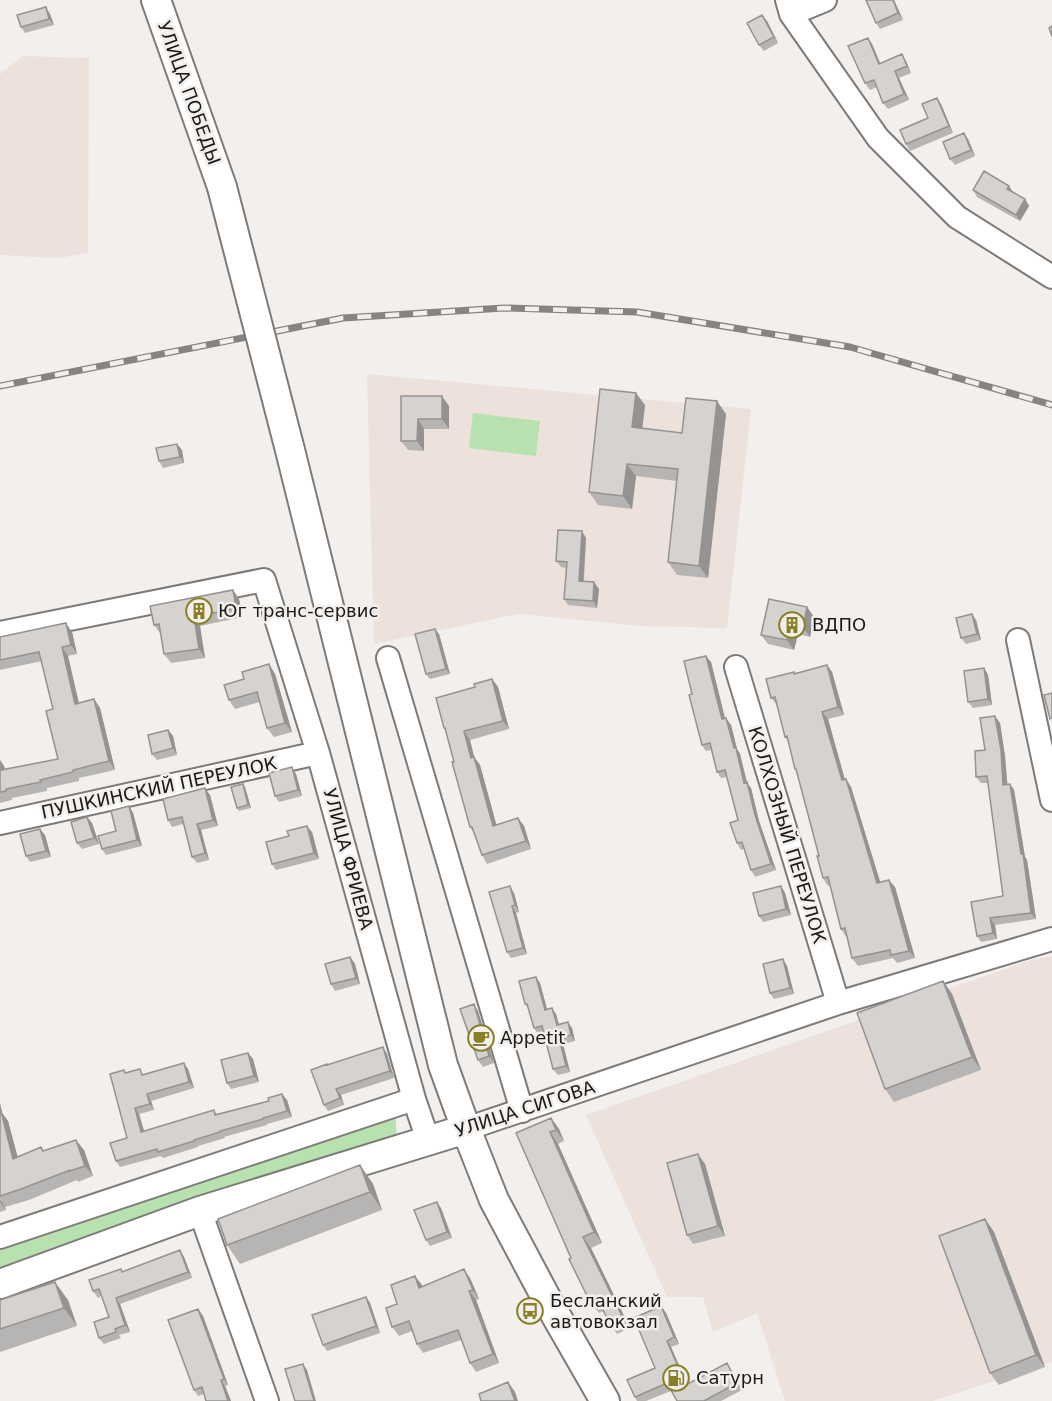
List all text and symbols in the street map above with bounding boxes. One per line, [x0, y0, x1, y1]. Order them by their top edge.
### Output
street label: УЛИЦА ПОБЕДЫ [154, 18, 225, 168]
building icon: Юг транс-сервис [184, 596, 214, 626]
place label: Юг транс-сервис [218, 600, 378, 621]
building icon: ВДПО [777, 610, 807, 640]
place label: ВДПО [812, 614, 866, 635]
street label: КОЛХОЗНЫЙ ПЕРЕУЛОК [744, 724, 831, 946]
street label: ПУШКИНСКИЙ ПЕРЕУЛОК [39, 752, 279, 823]
street label: УЛИЦА ФРИЕВА [319, 786, 378, 933]
cafe icon: Appetit [466, 1023, 496, 1053]
place label: Appetit [500, 1027, 565, 1048]
street label: УЛИЦА СИГОВА [452, 1076, 598, 1141]
place label: Бесланский автовокзал [550, 1290, 662, 1332]
bus stop icon: Бесланский автовокзал [515, 1296, 545, 1326]
fuel station icon: Сатурн [661, 1363, 691, 1393]
place label: Сатурн [696, 1367, 764, 1388]

